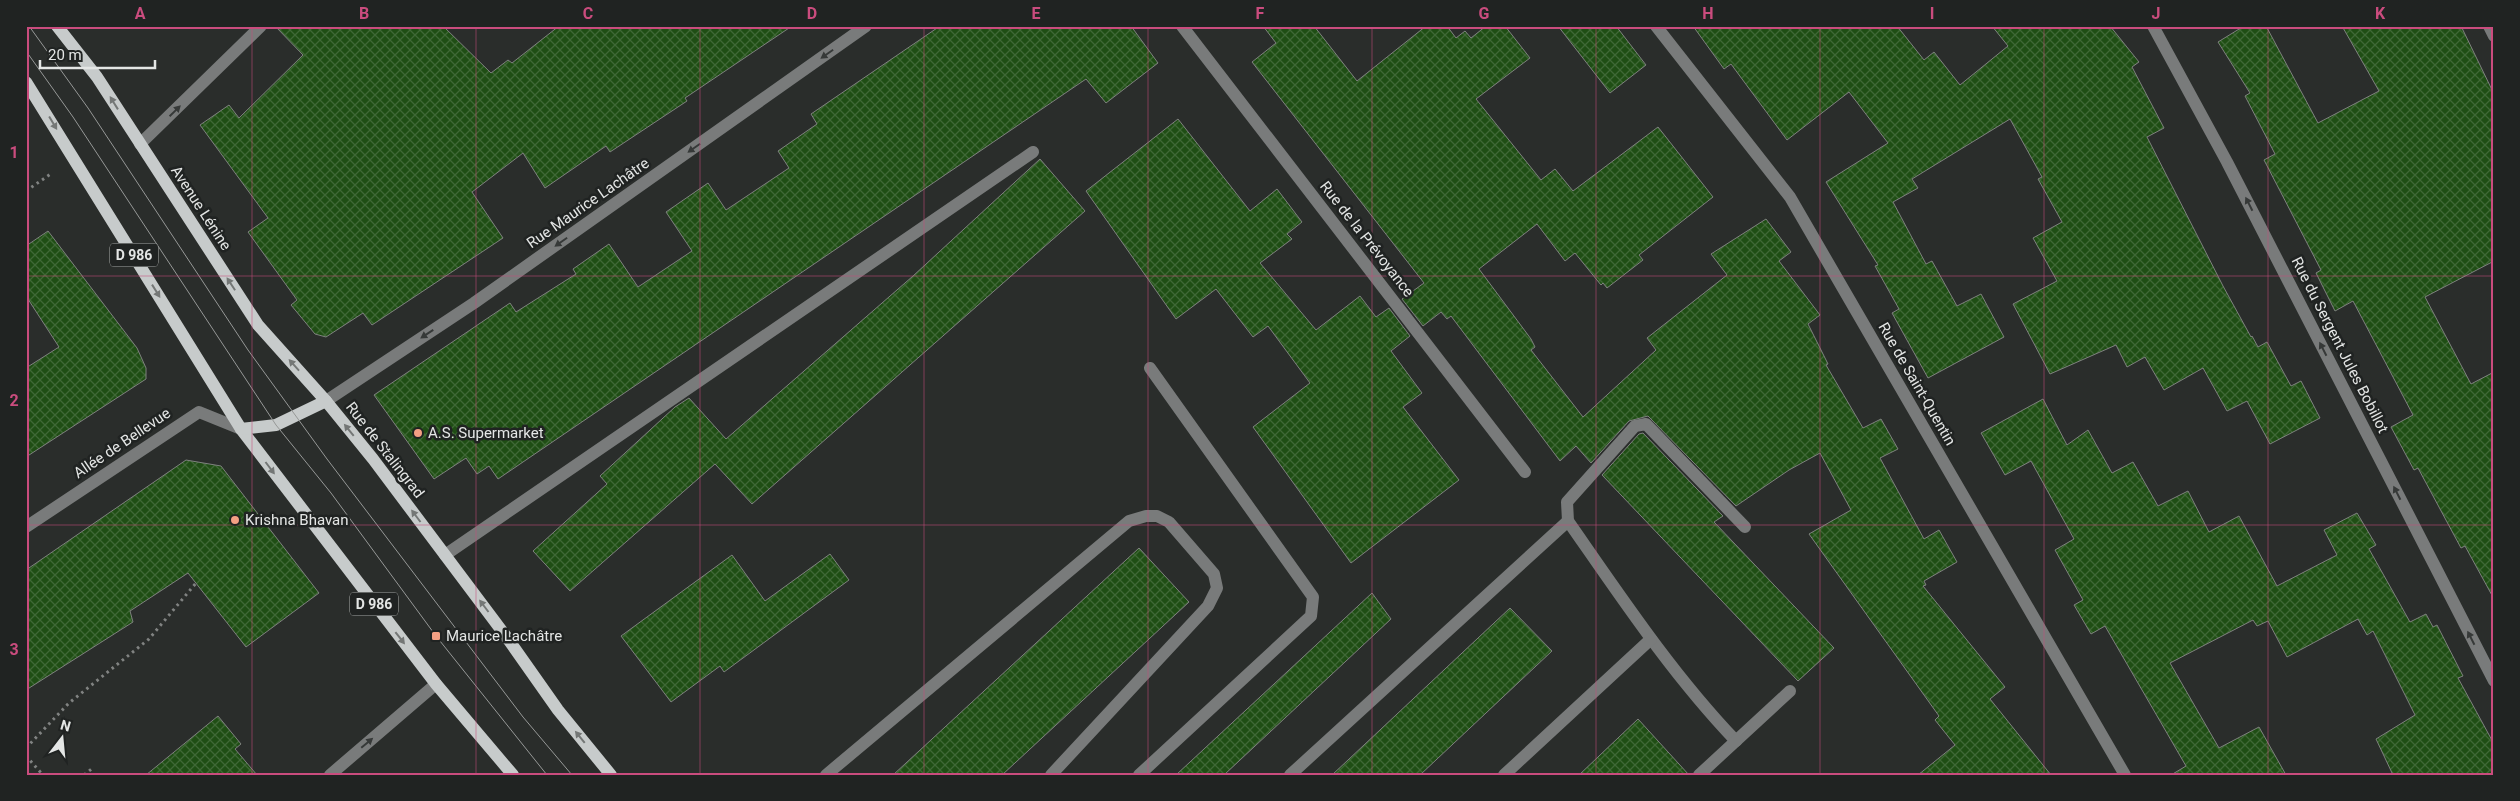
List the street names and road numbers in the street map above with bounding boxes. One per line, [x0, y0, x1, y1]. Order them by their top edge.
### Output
street label: Rue Maurice Lachâtre [523, 154, 653, 252]
street label: Avenue Lénine [167, 162, 235, 254]
street label: Rue de la Prévoyance [1316, 178, 1418, 301]
road number: D 986 [110, 244, 158, 266]
street label: Rue du Sergent Jules Bobillot [2288, 254, 2392, 436]
street label: Rue de Saint-Quentin [1874, 319, 1960, 449]
street label: Rue de Stalingrad [342, 398, 428, 502]
street label: Allée de Bellevue [70, 404, 174, 482]
road number: D 986 [350, 592, 398, 616]

